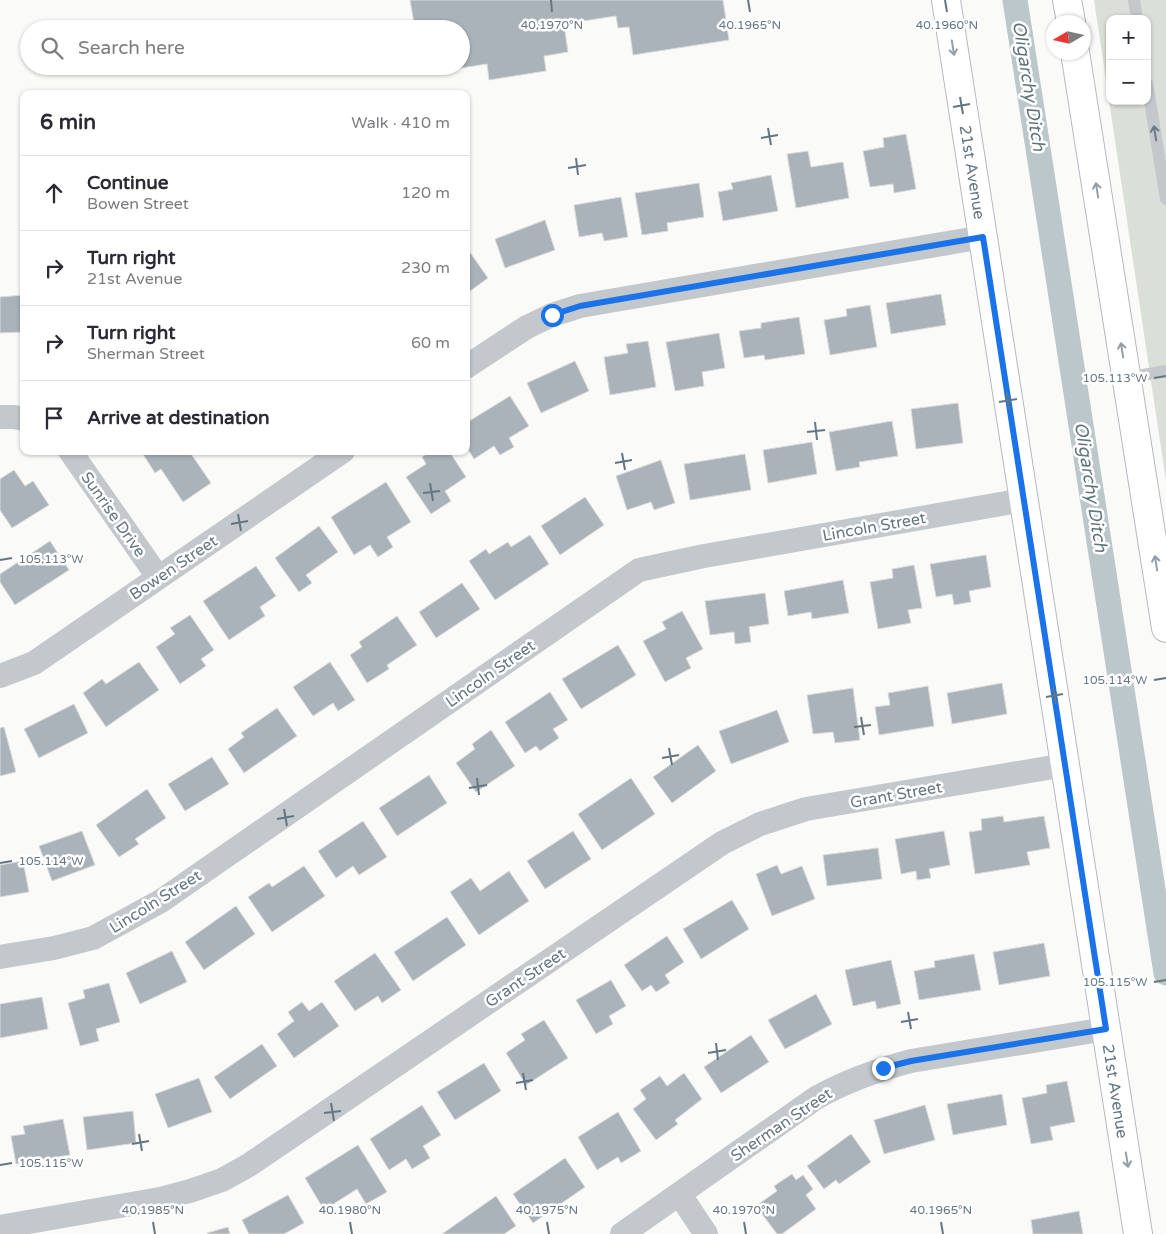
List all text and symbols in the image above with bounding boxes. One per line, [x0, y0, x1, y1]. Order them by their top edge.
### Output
north arrow [1046, 15, 1091, 60]
map controls [1106, 15, 1151, 105]
button: + [1106, 15, 1151, 60]
text: 40.1970°N [521, 18, 583, 32]
text: 40.1965°N [719, 18, 781, 32]
text: 40.1960°N [916, 18, 978, 32]
water label: Oligarchy Ditch [1008, 19, 1050, 154]
search box [20, 20, 470, 75]
icon: search [38, 34, 66, 62]
text: Search here [78, 37, 185, 59]
one-way arrow [949, 40, 959, 56]
button: − [1106, 60, 1151, 105]
text: 6 min [40, 110, 96, 135]
text: Walk · 410 m [351, 113, 450, 133]
street label: 21st Avenue [955, 124, 989, 221]
one-way arrow [1150, 126, 1160, 142]
text: Continue [87, 172, 169, 194]
icon: ahead [40, 179, 68, 207]
one-way arrow [1092, 182, 1102, 198]
text: 120 m [401, 183, 450, 203]
text: Bowen Street [87, 194, 189, 214]
text: Turn right [87, 247, 175, 269]
icon: right [40, 254, 68, 282]
text: 230 m [401, 258, 450, 278]
text: 21st Avenue [87, 269, 182, 289]
route start [541, 304, 564, 327]
text: Turn right [87, 322, 175, 344]
icon: right [40, 329, 68, 357]
text: 60 m [411, 333, 450, 353]
one-way arrow [1117, 343, 1127, 359]
text: Sherman Street [87, 344, 205, 364]
text: 105.113°W [1083, 371, 1147, 385]
icon: arrive [40, 404, 68, 432]
text: Arrive at destination [87, 407, 270, 429]
water label: Oligarchy Ditch [1070, 420, 1112, 555]
street label: Sunrise Drive [76, 468, 150, 561]
street label: Lincoln Street [821, 508, 927, 546]
street label: Bowen Street [126, 531, 221, 605]
text: 105.113°W [19, 552, 83, 566]
one-way arrow [1150, 555, 1160, 571]
street label: Lincoln Street [442, 636, 539, 712]
text: 105.114°W [1083, 673, 1147, 687]
street label: Grant Street [849, 777, 944, 813]
text: 105.114°W [19, 854, 83, 868]
street label: Lincoln Street [106, 866, 205, 938]
street label: Grant Street [482, 944, 570, 1012]
text: 105.115°W [1083, 975, 1147, 989]
street label: 21st Avenue [1098, 1043, 1132, 1140]
route end [872, 1057, 895, 1080]
street label: Sherman Street [727, 1084, 836, 1166]
one-way arrow [1122, 1151, 1132, 1167]
text: 105.115°W [19, 1156, 83, 1170]
text: 40.1985°N [122, 1203, 184, 1217]
text: 40.1980°N [319, 1203, 381, 1217]
text: 40.1975°N [516, 1203, 578, 1217]
text: 40.1970°N [713, 1203, 775, 1217]
text: 40.1965°N [910, 1203, 972, 1217]

